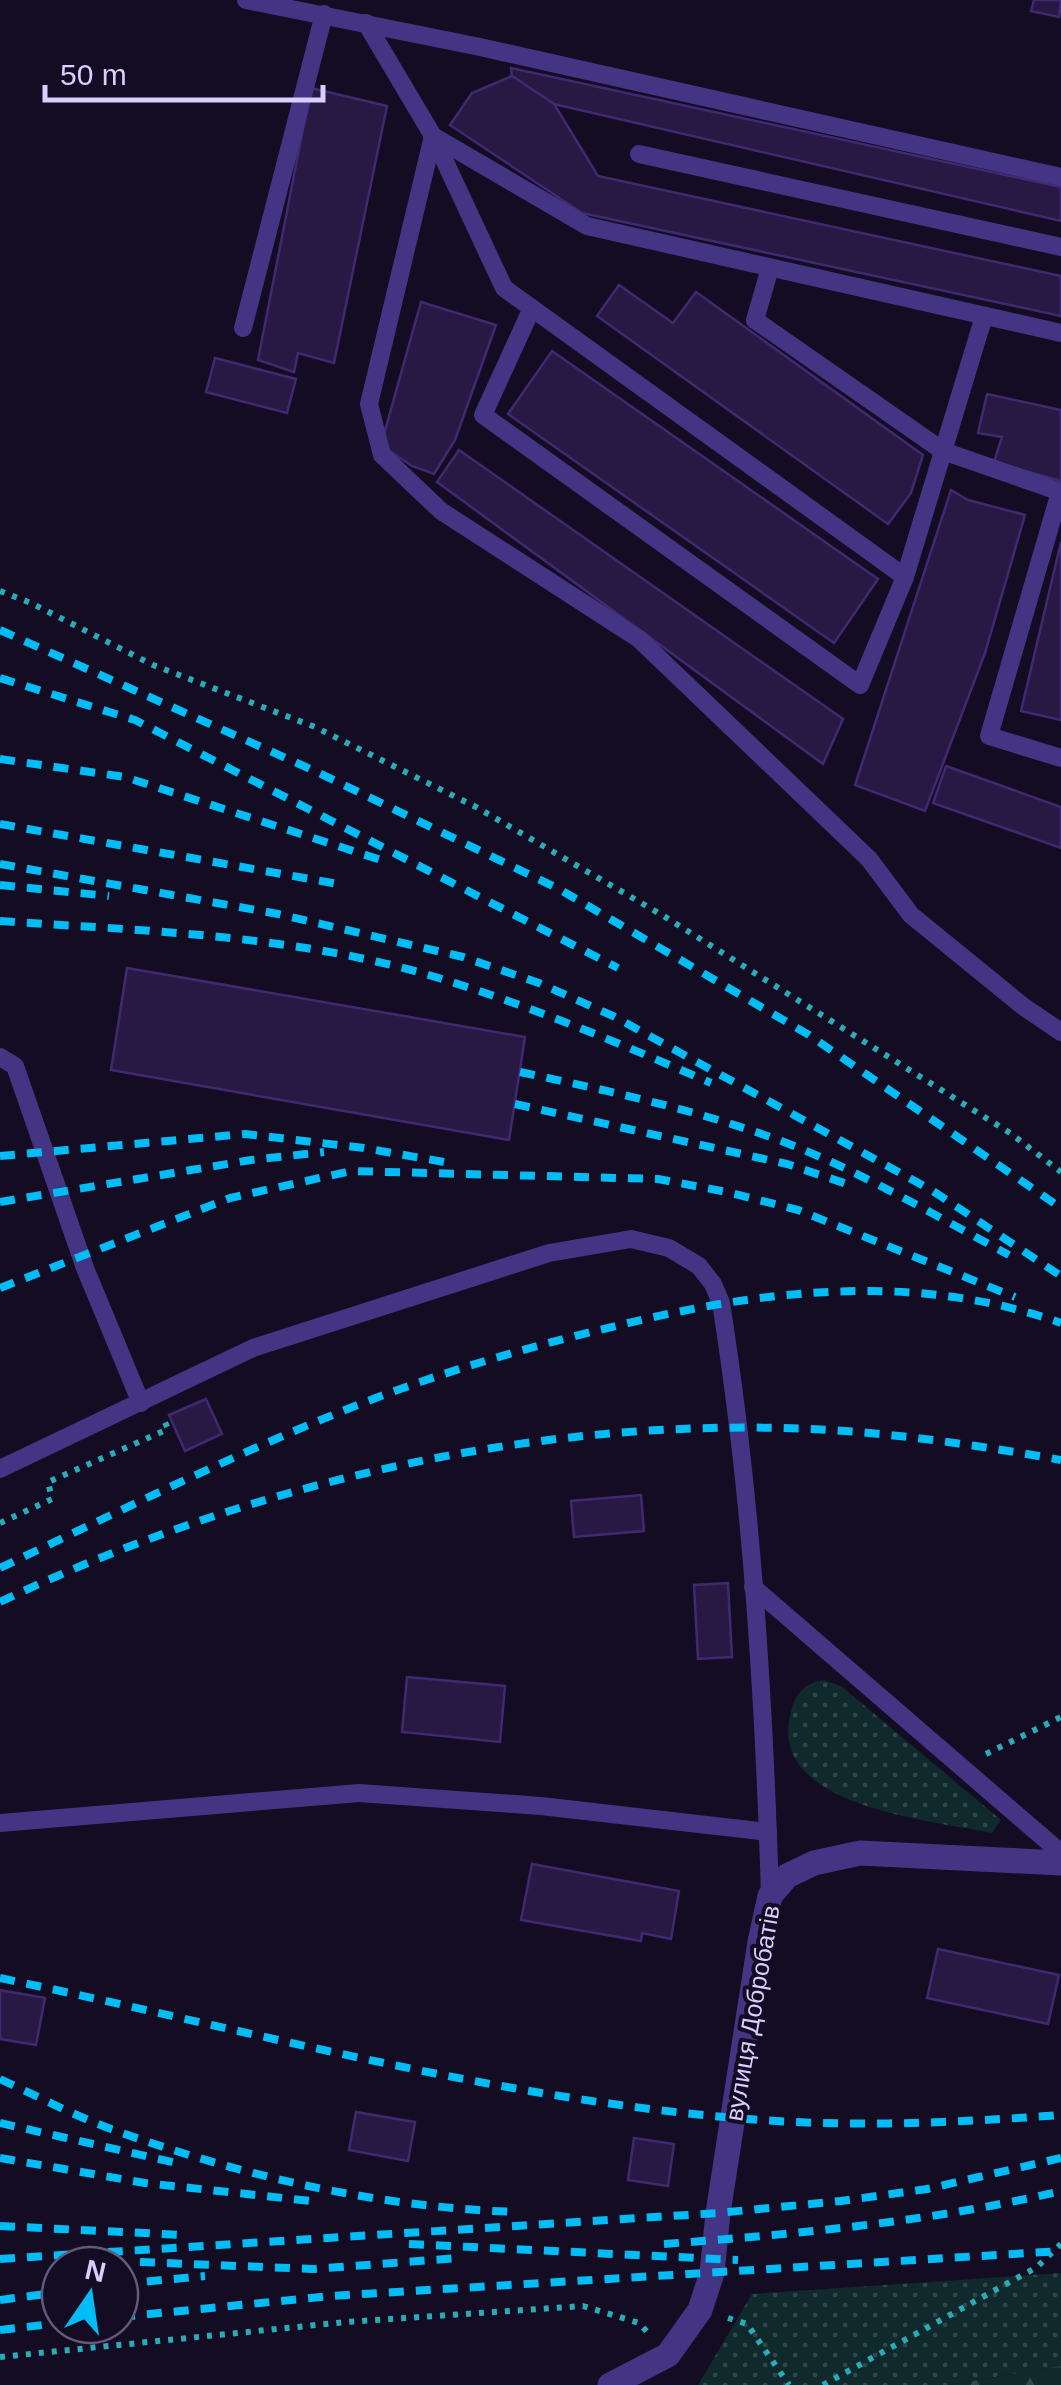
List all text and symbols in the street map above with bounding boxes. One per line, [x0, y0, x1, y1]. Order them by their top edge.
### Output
scale bar [45, 40, 322, 102]
text: 50 m [60, 58, 127, 91]
street label: вулиця Добробатів [719, 1903, 785, 2123]
north arrow [40, 2245, 140, 2345]
text: N [82, 2254, 109, 2289]

